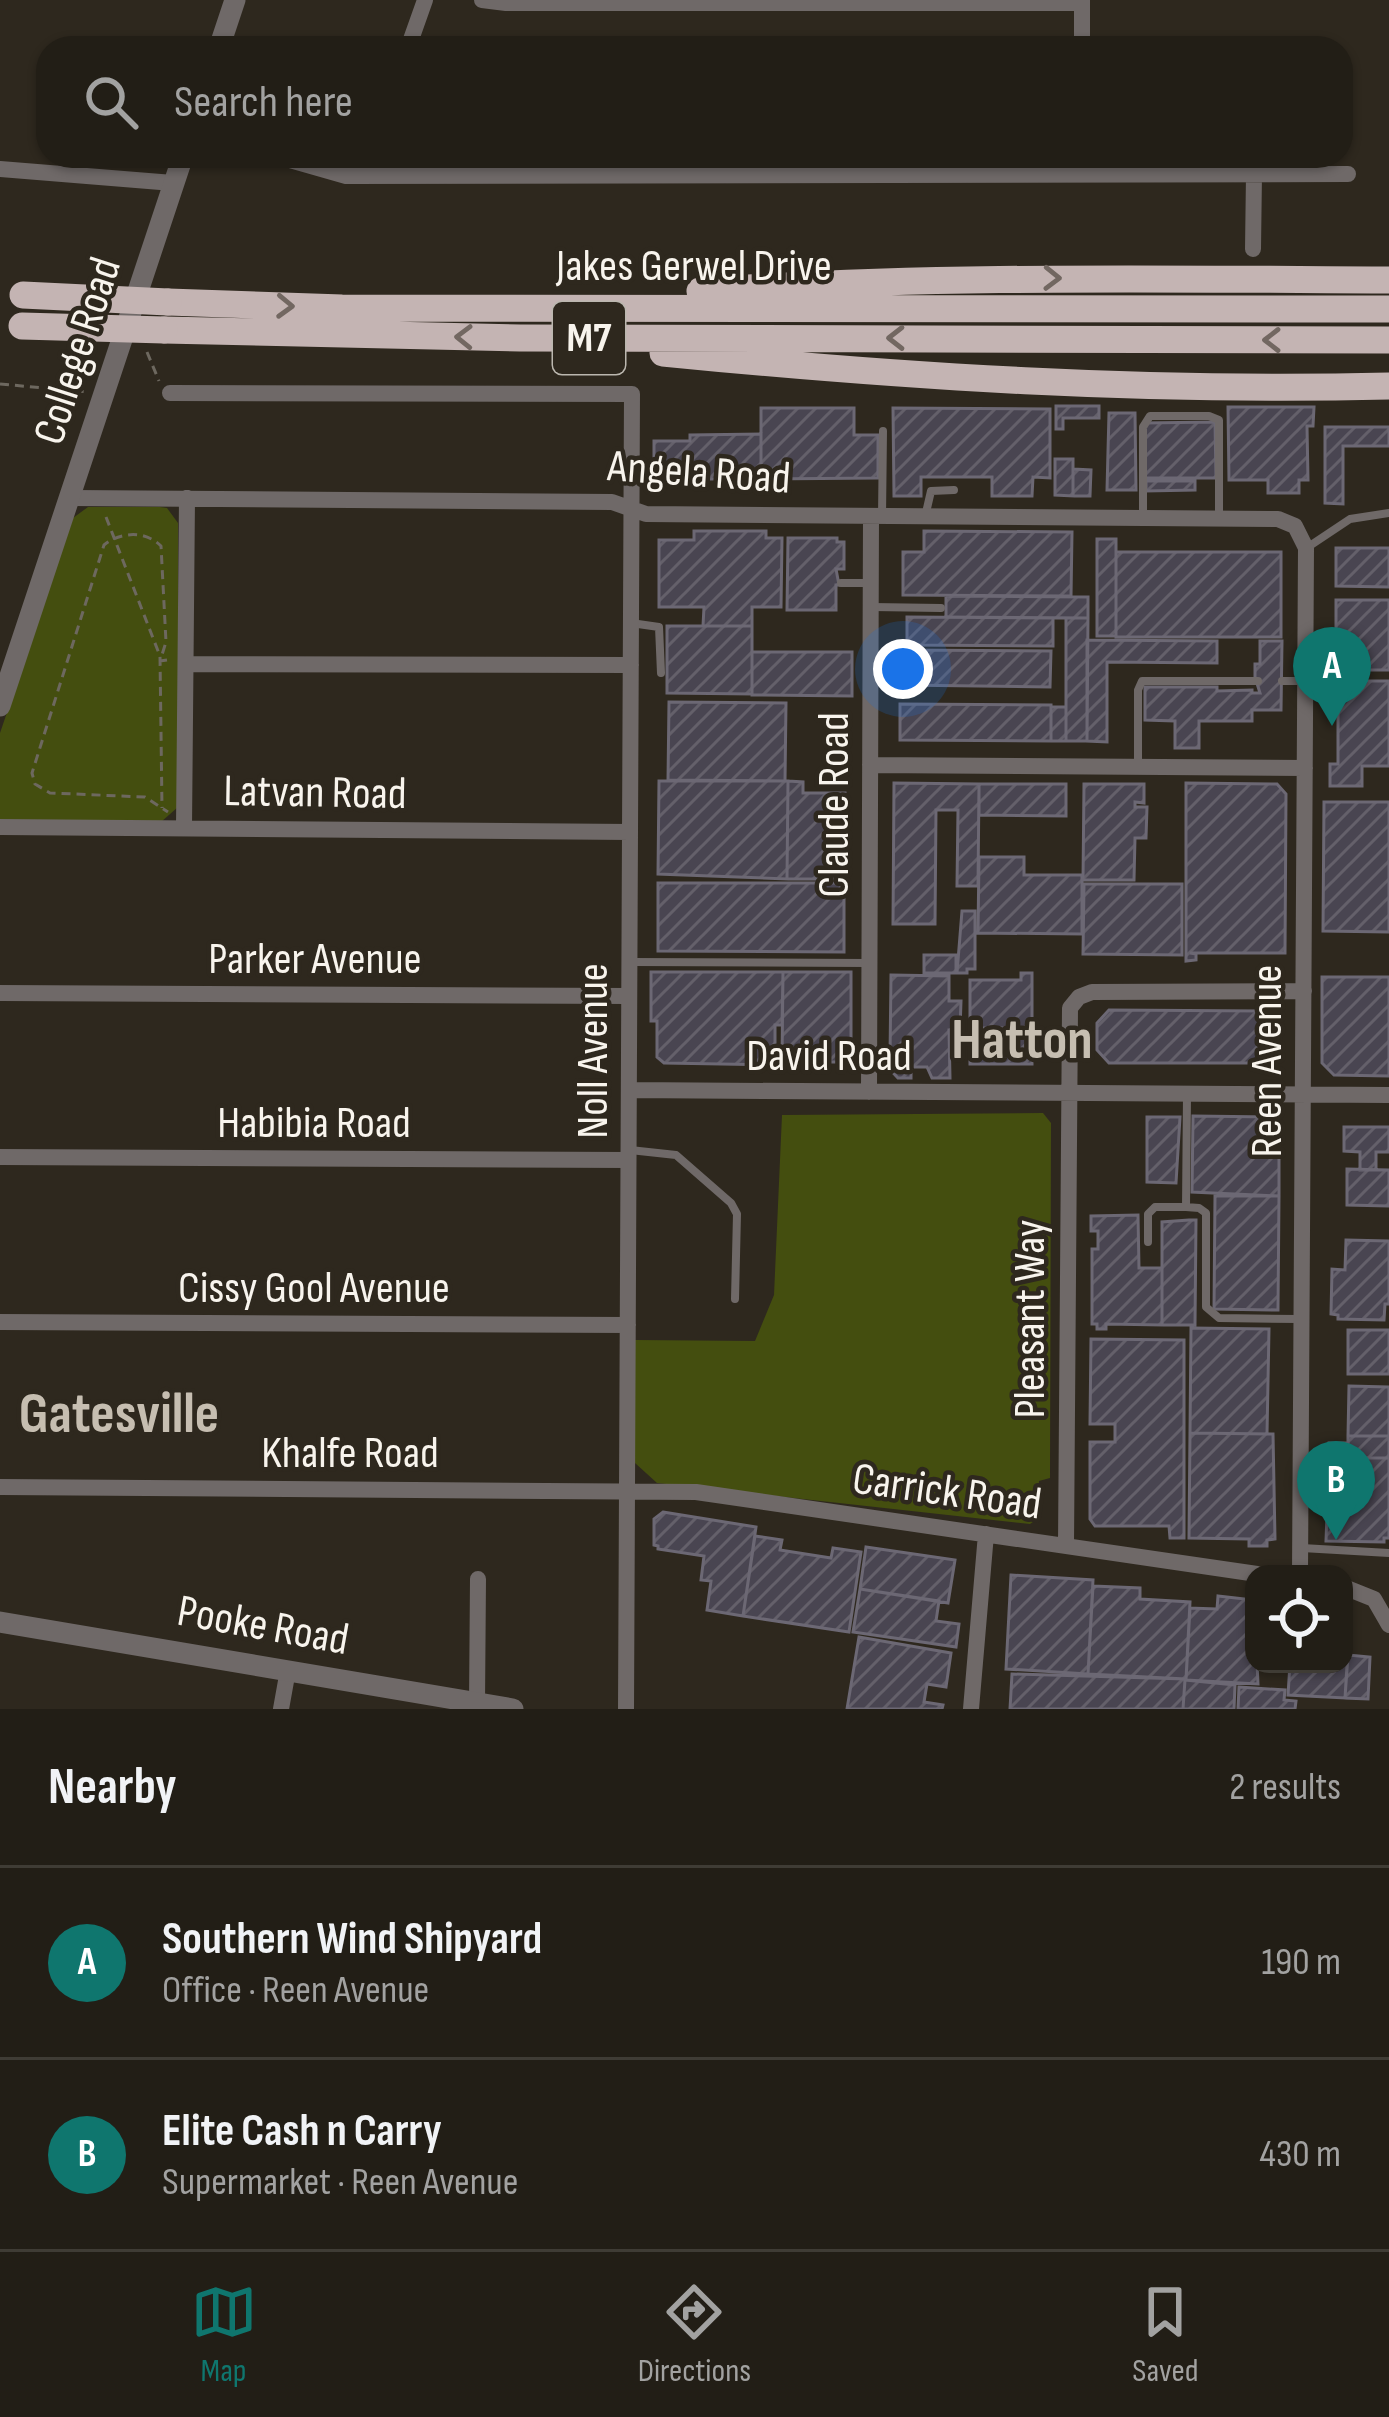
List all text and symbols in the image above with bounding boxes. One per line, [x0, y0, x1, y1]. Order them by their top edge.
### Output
search box [36, 36, 1353, 168]
icon: search [78, 69, 144, 135]
text: Search here [174, 75, 353, 130]
street label: Jakes Gerwel Drive [555, 239, 832, 294]
street label: College Road [22, 251, 134, 451]
one-way arrow [1044, 265, 1062, 291]
one-way arrow [276, 292, 295, 318]
road number: M7 [553, 302, 625, 374]
one-way arrow [455, 324, 473, 350]
one-way arrow [886, 325, 904, 351]
one-way arrow [1262, 327, 1280, 353]
street label: Angela Road [605, 439, 792, 507]
pin: A [1293, 627, 1371, 726]
your location [873, 639, 933, 699]
street label: Claude Road [807, 712, 862, 898]
street label: Latvan Road [223, 764, 407, 822]
street label: Parker Avenue [208, 932, 422, 987]
street label: Noll Avenue [566, 963, 621, 1139]
street label: Reen Avenue [1240, 965, 1295, 1157]
district label: Hatton [951, 1007, 1093, 1075]
street label: David Road [746, 1029, 912, 1084]
street label: Habibia Road [217, 1096, 411, 1151]
street label: Pleasant Way [1003, 1220, 1058, 1419]
street label: Cissy Gool Avenue [178, 1261, 450, 1316]
district label: Gatesville [19, 1381, 219, 1449]
street label: Khalfe Road [261, 1426, 439, 1481]
pin: B [1297, 1441, 1375, 1540]
street label: Carrick Road [849, 1452, 1045, 1532]
map controls [1245, 1565, 1353, 1673]
button: locate [1245, 1565, 1353, 1673]
street label: Pooke Road [173, 1584, 353, 1668]
text: Nearby [48, 1757, 177, 1818]
text: 2 results [1229, 1764, 1341, 1811]
text: Southern Wind Shipyard [162, 1912, 542, 1967]
text: A [78, 1939, 96, 1986]
text: 190 m [1261, 1939, 1341, 1986]
text: Office · Reen Avenue [162, 1967, 429, 2014]
text: Elite Cash n Carry [162, 2104, 442, 2159]
text: B [78, 2131, 96, 2178]
text: 430 m [1260, 2131, 1341, 2178]
text: Supermarket · Reen Avenue [162, 2159, 518, 2206]
tab: Map [191, 2279, 257, 2391]
tab: Directions [638, 2279, 751, 2391]
tab: Saved [1132, 2279, 1198, 2391]

